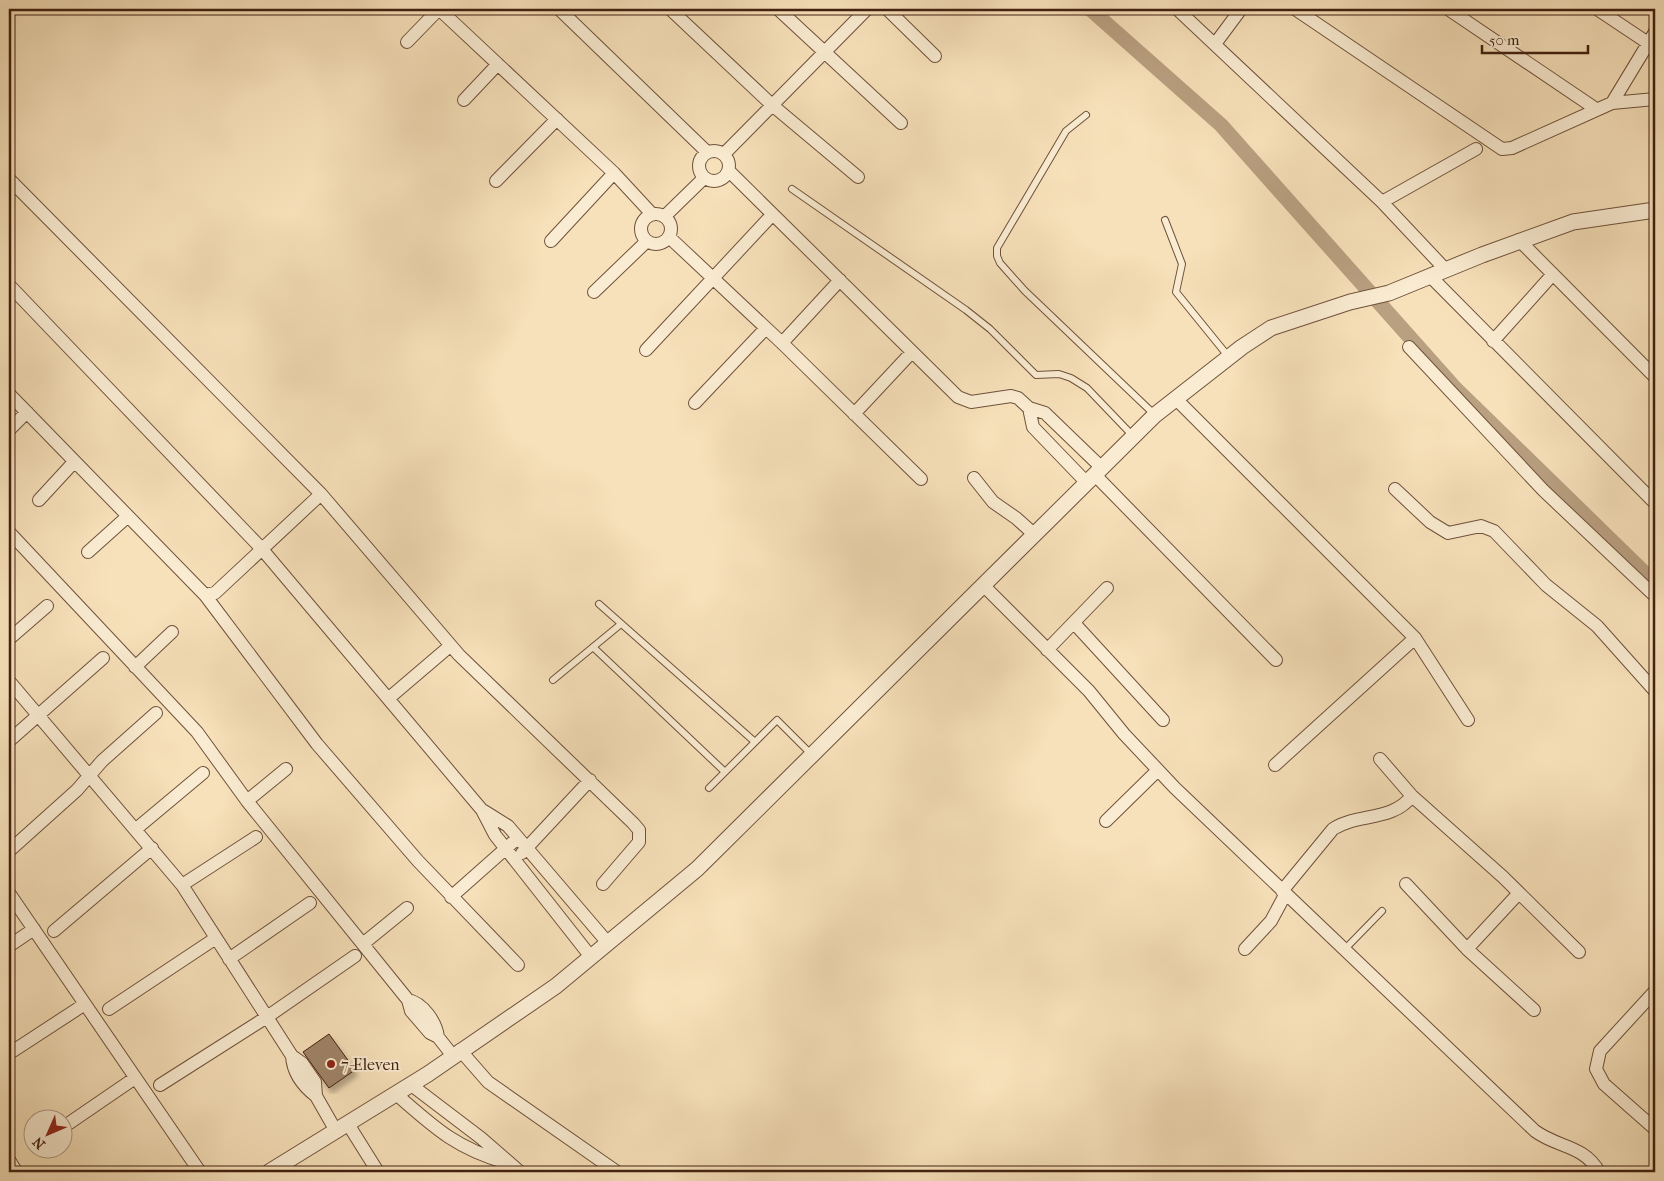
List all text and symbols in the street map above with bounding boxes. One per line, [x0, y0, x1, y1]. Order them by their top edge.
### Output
scale bar [1482, 22, 1588, 54]
text: 50 m [1489, 31, 1520, 49]
place label: 7-Eleven [341, 1055, 400, 1074]
marker: 7-Eleven [325, 1058, 337, 1070]
north arrow [22, 1108, 72, 1158]
text: N [29, 1133, 49, 1153]

